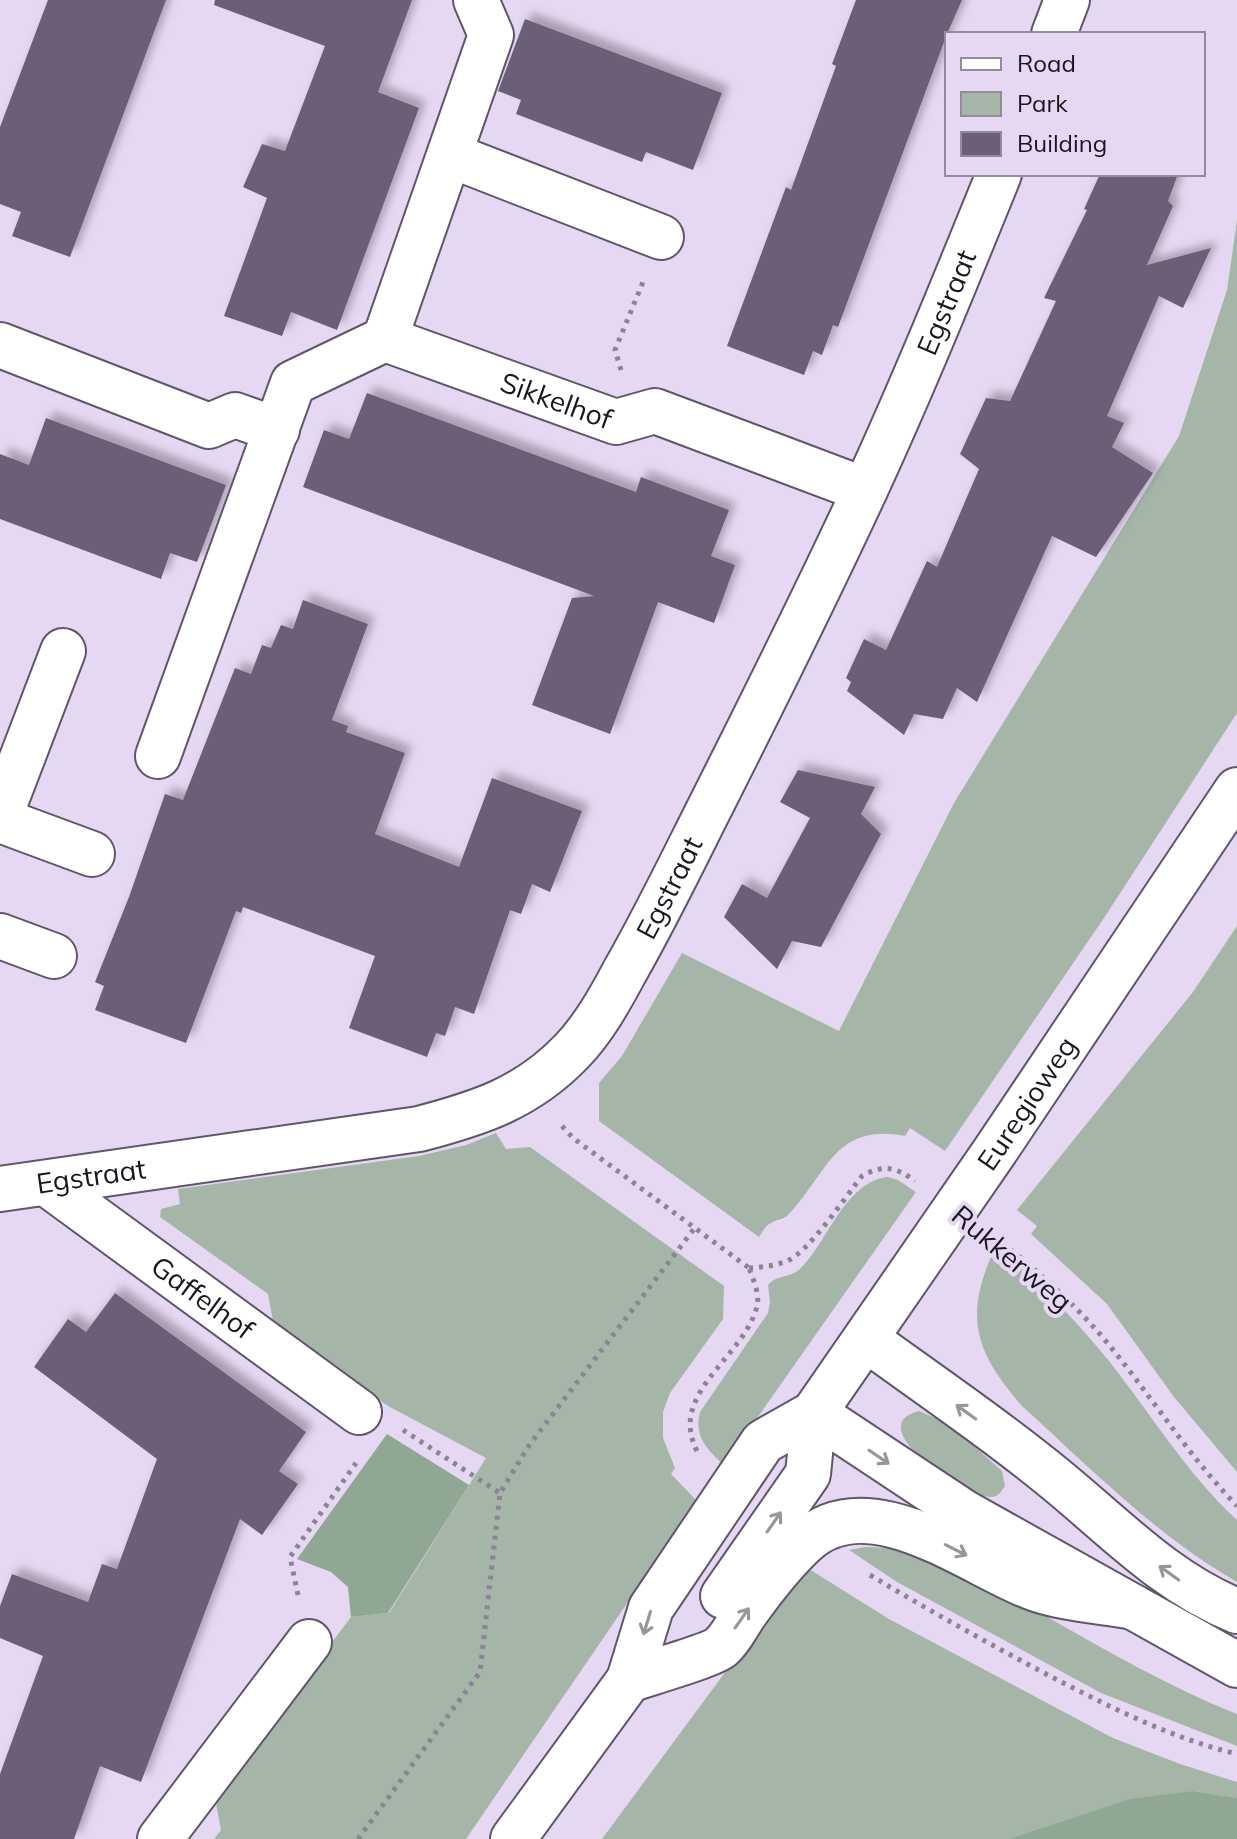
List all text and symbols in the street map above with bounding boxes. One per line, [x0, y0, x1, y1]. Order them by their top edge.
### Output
legend [945, 32, 1205, 176]
text: Road [1017, 48, 1076, 78]
text: Park [1017, 88, 1068, 118]
text: Building [1017, 128, 1107, 158]
street label: Egstraat [909, 244, 983, 360]
street label: Sikkelhof [496, 364, 618, 436]
street label: Egstraat [628, 830, 709, 945]
street label: Euregioweg [969, 1030, 1084, 1177]
street label: Egstraat [34, 1150, 148, 1201]
street label: Rukkerweg [945, 1197, 1080, 1318]
street label: Gaffelhof [144, 1248, 262, 1347]
one-way arrow [956, 1403, 977, 1420]
one-way arrow [868, 1448, 890, 1465]
one-way arrow [766, 1511, 782, 1533]
one-way arrow [943, 1543, 967, 1558]
one-way arrow [1159, 1565, 1180, 1582]
one-way arrow [734, 1607, 750, 1629]
one-way arrow [639, 1609, 654, 1635]

